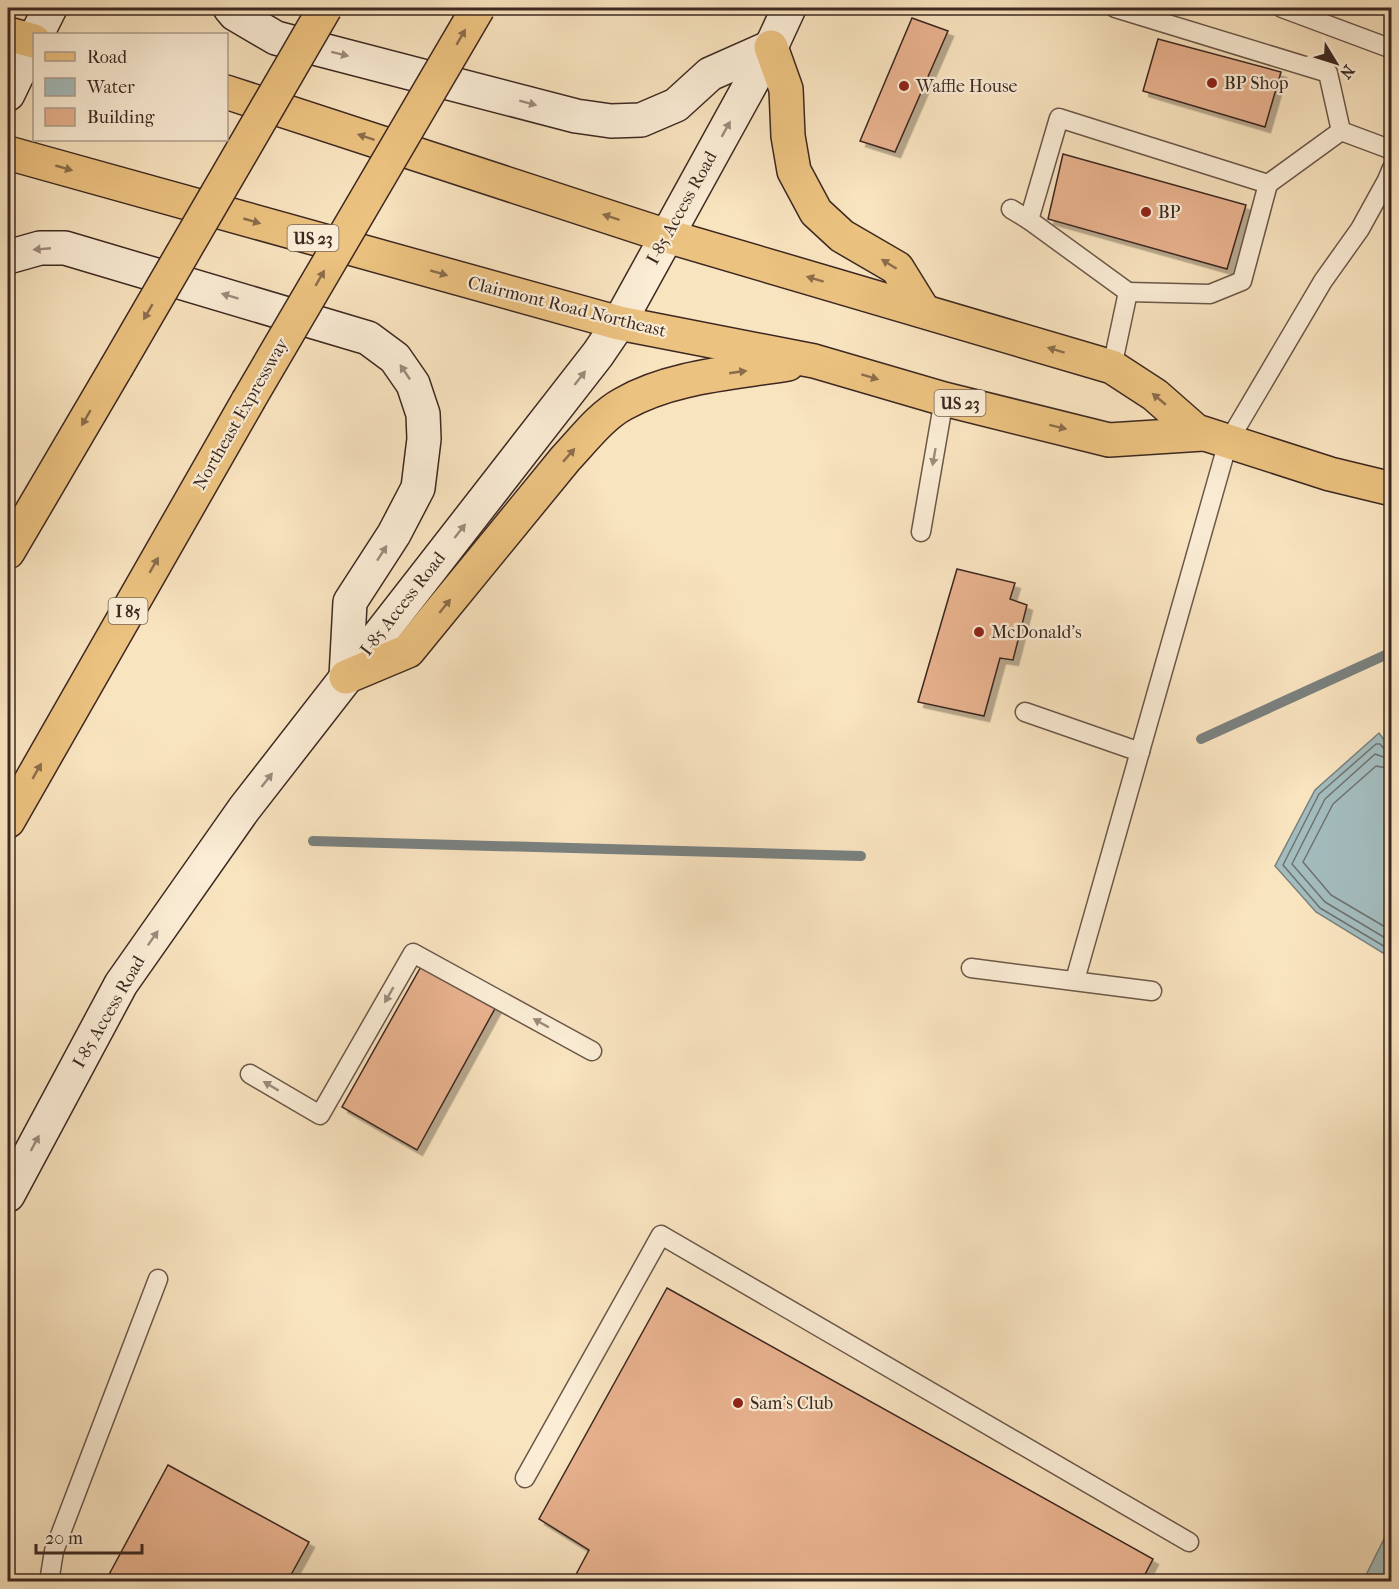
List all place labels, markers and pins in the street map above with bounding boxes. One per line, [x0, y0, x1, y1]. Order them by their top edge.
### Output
place label: BP Shop [1224, 73, 1289, 94]
place label: Waffle House [915, 76, 1018, 97]
marker: BP Shop [1205, 76, 1219, 90]
marker: Waffle House [897, 79, 911, 93]
place label: BP [1158, 202, 1181, 223]
marker: BP [1139, 205, 1153, 219]
place label: McDonald's [991, 622, 1082, 643]
marker: McDonald's [972, 625, 986, 639]
place label: Sam's Club [750, 1393, 833, 1414]
marker: Sam's Club [731, 1396, 745, 1410]

